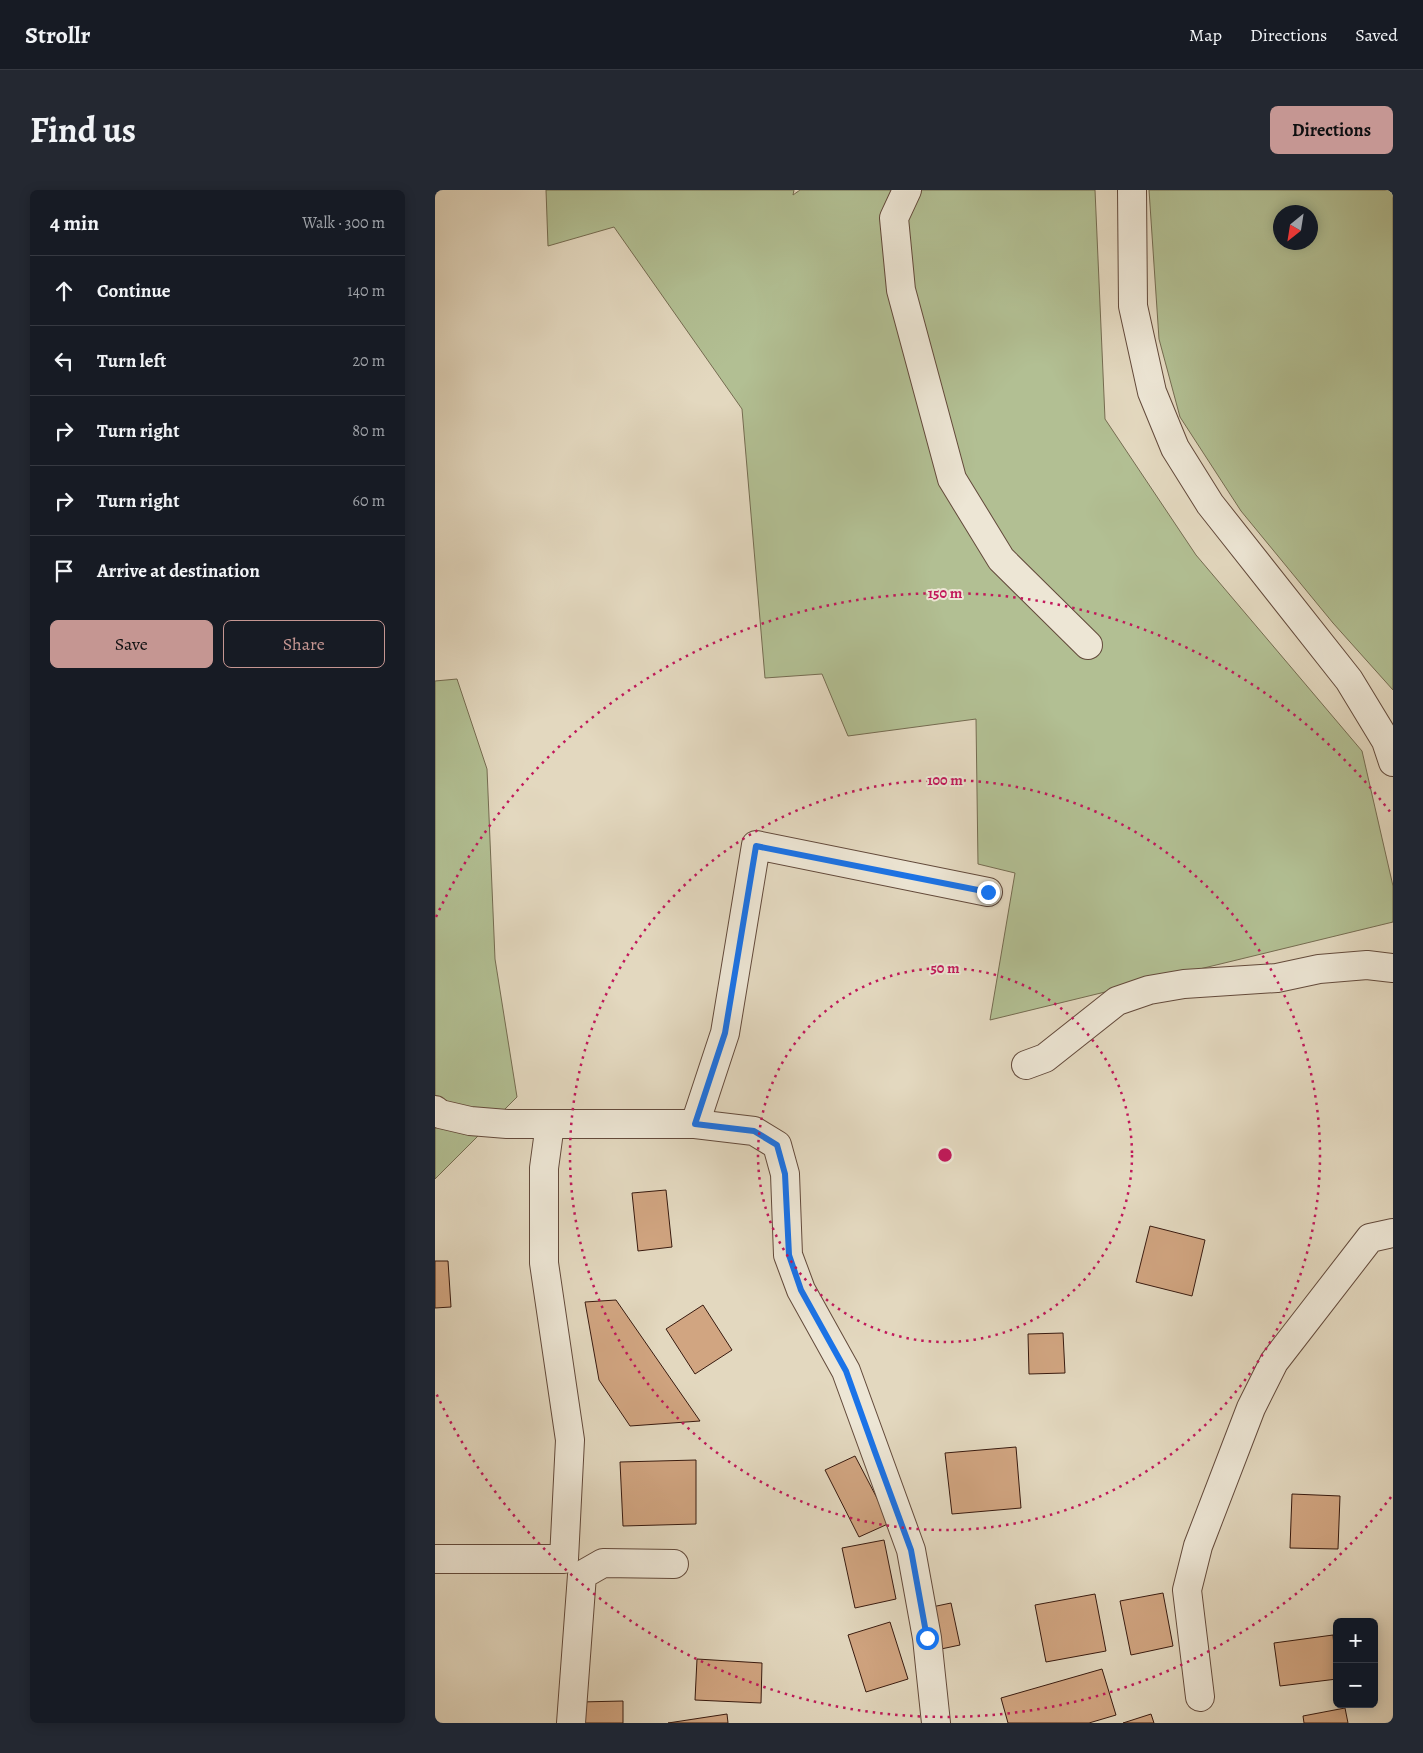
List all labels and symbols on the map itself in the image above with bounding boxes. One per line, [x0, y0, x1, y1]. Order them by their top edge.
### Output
north arrow [1273, 205, 1318, 250]
text: 150 m [928, 583, 963, 603]
text: 100 m [927, 770, 963, 790]
route end [977, 881, 1000, 904]
text: 50 m [930, 958, 960, 978]
centre of rings [936, 1146, 954, 1164]
route start [916, 1627, 939, 1650]

